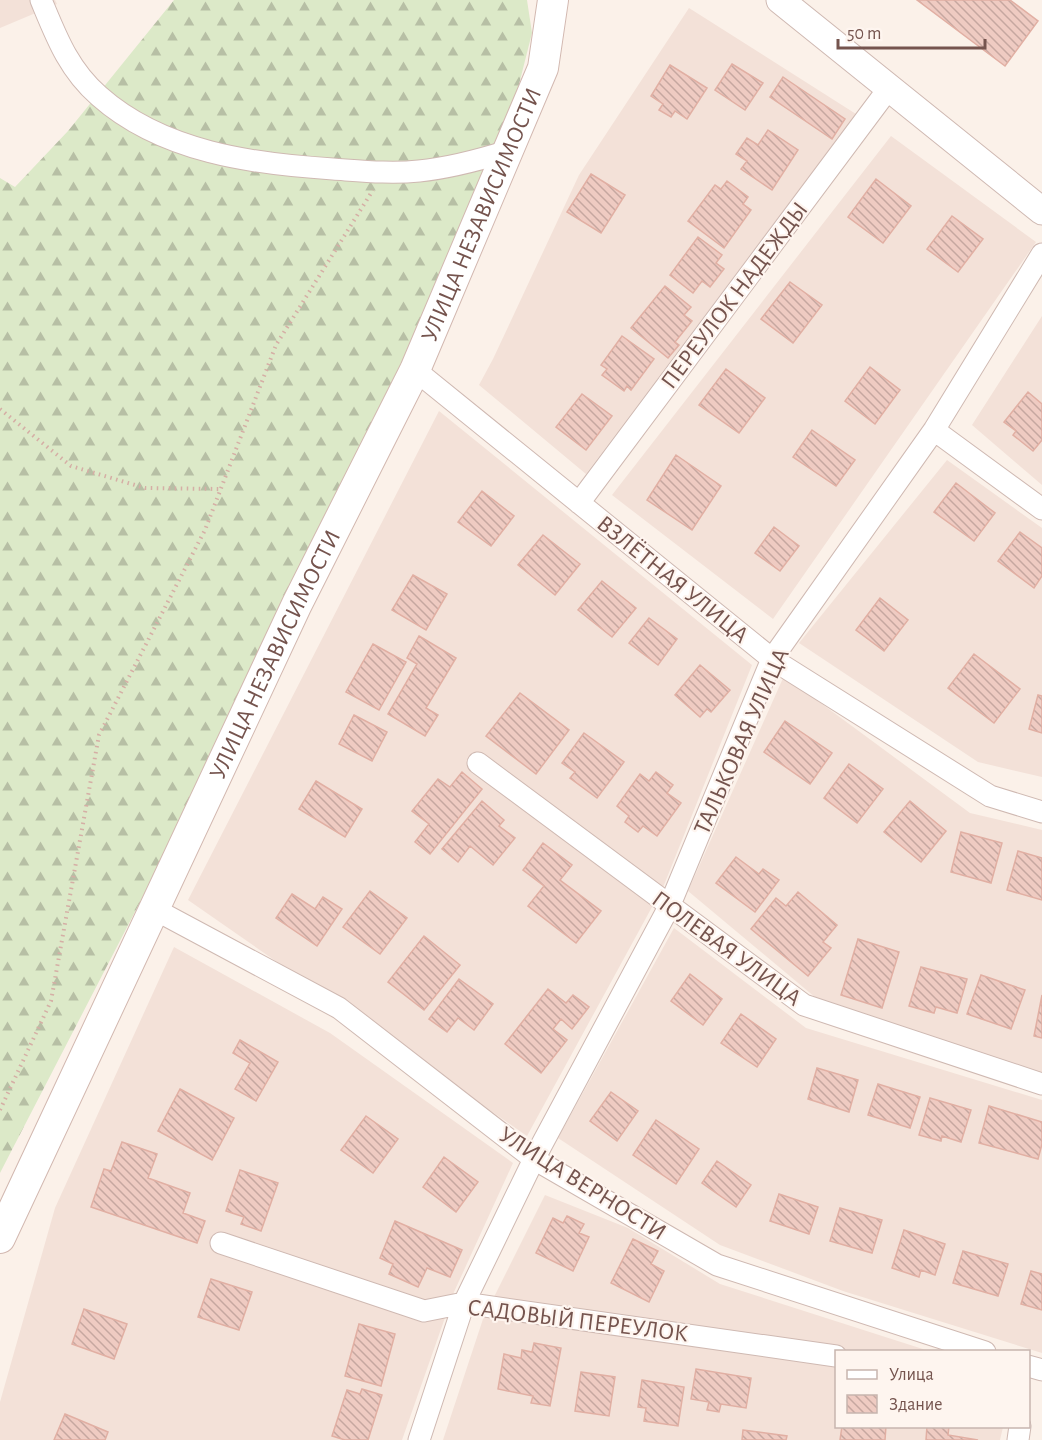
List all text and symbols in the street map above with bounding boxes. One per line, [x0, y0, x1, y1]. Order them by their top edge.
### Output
scale bar [838, 12, 985, 50]
text: 50 m [847, 25, 881, 43]
street label: УЛИЦА НЕЗАВИСИМОСТИ [417, 84, 546, 345]
street label: ПЕРЕУЛОК НАДЕЖДЫ [657, 198, 813, 394]
street label: ВЗЛЁТНАЯ УЛИЦА [592, 511, 753, 648]
street label: УЛИЦА НЕЗАВИСИМОСТИ [206, 526, 345, 783]
street label: ТАЛЬКОВАЯ УЛИЦА [690, 645, 794, 838]
street label: ПОЛЕВАЯ УЛИЦА [647, 887, 805, 1011]
street label: УЛИЦА ВЕРНОСТИ [495, 1123, 670, 1245]
street label: САДОВЫЙ ПЕРЕУЛОК [466, 1296, 690, 1346]
legend [835, 1350, 1030, 1428]
text: Улица [889, 1366, 934, 1384]
text: Здание [889, 1396, 943, 1414]

